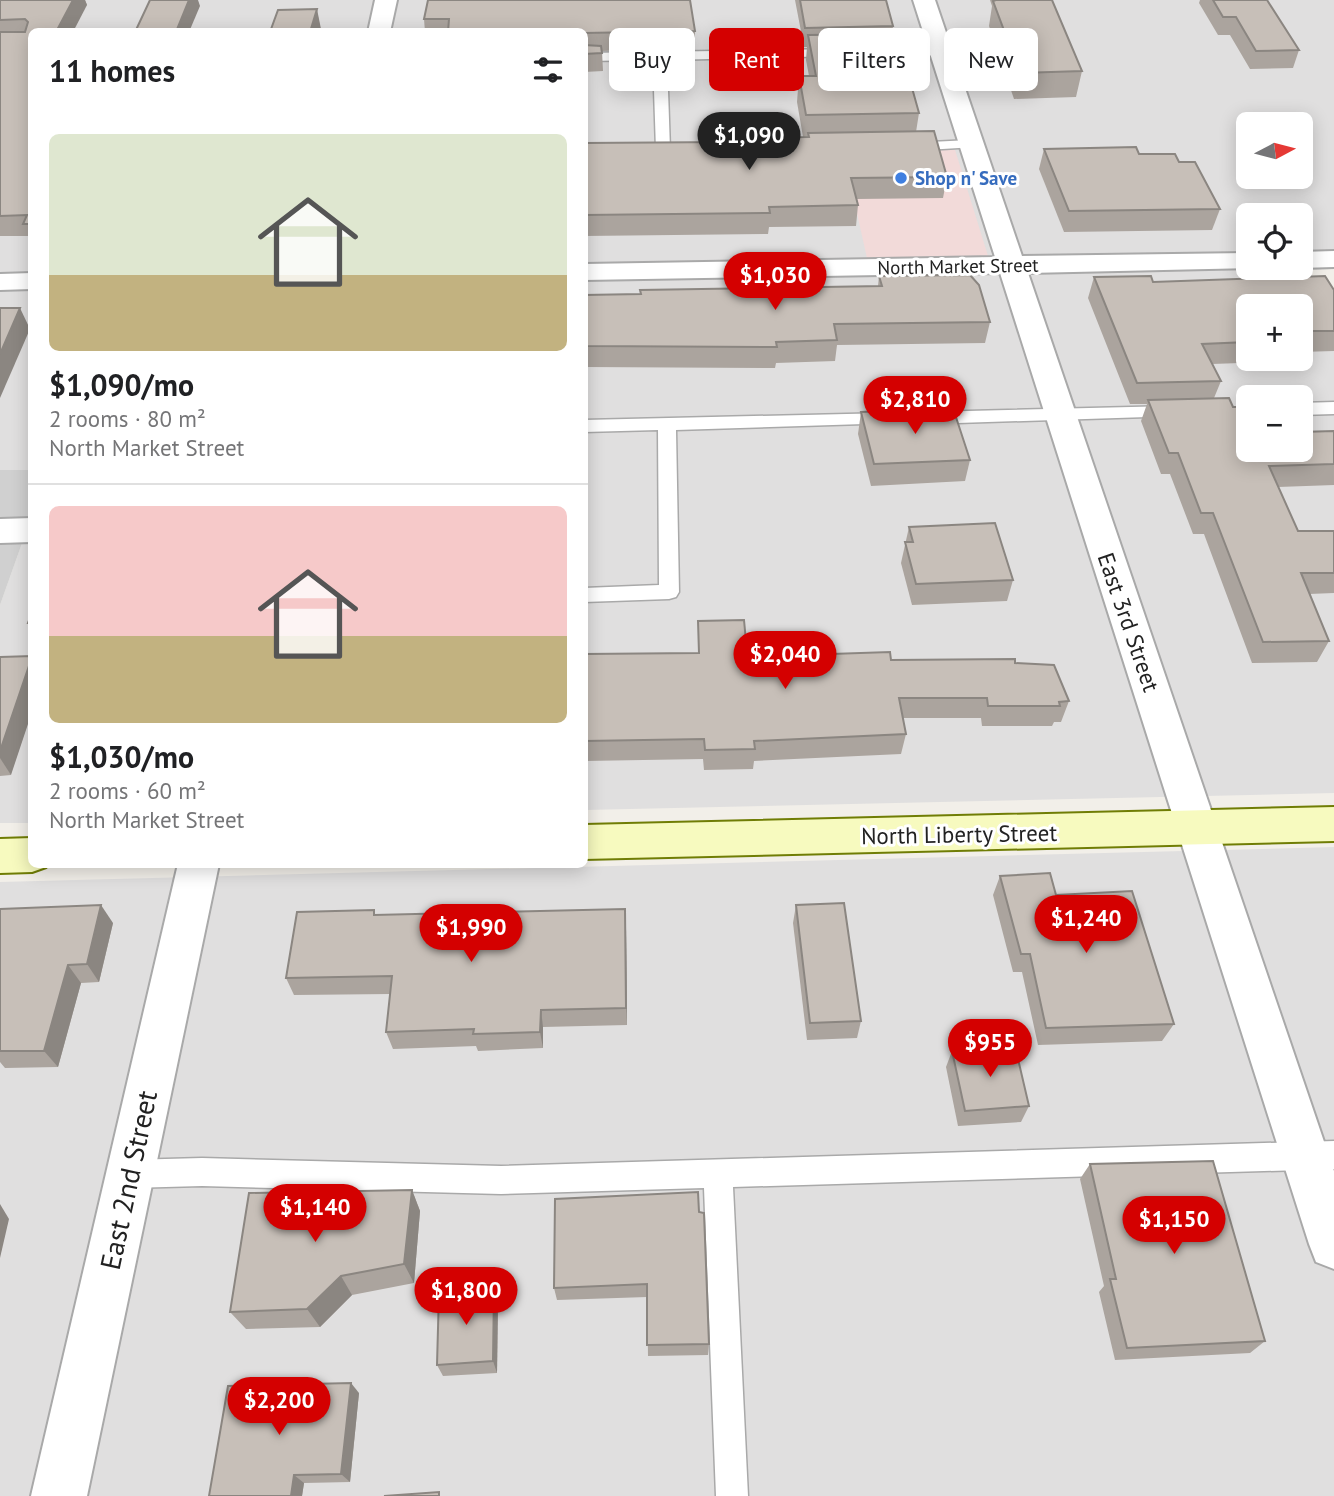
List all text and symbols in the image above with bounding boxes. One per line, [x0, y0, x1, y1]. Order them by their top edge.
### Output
chip: Buy [609, 28, 695, 91]
chip: Rent [709, 28, 804, 91]
chip: Filters [818, 28, 930, 91]
chip: New [944, 28, 1038, 91]
text: 11 homes [49, 51, 175, 90]
icon: filters [529, 51, 567, 89]
north arrow [1236, 112, 1312, 189]
map controls [1236, 112, 1313, 462]
pin: $1,090 [692, 113, 806, 172]
text: $1,090 [713, 120, 785, 149]
place label: Shop n' Save [915, 166, 1017, 190]
marker: Shop n' Save [893, 170, 909, 186]
icon: home [245, 179, 371, 305]
button: locate [1236, 203, 1313, 280]
pin: $1,030 [718, 252, 832, 312]
street label: North Market Street [877, 253, 1039, 279]
text: $1,030 [739, 260, 811, 289]
button: + [1236, 294, 1313, 371]
text: $1,090/mo [49, 365, 194, 404]
pin: $2,810 [858, 376, 972, 436]
text: $2,810 [879, 384, 951, 413]
button: − [1236, 385, 1313, 462]
text: 2 rooms · 80 m² [49, 404, 206, 433]
text: North Market Street [49, 433, 244, 462]
street label: East 3rd Street [1092, 549, 1166, 695]
icon: home [245, 551, 371, 677]
pin: $2,040 [728, 632, 842, 691]
text: $2,040 [749, 639, 821, 668]
text: $1,030/mo [49, 737, 194, 776]
text: 2 rooms · 60 m² [49, 776, 206, 805]
text: North Market Street [49, 805, 244, 834]
street label: North Liberty Street [861, 818, 1057, 850]
pin: $1,240 [1029, 895, 1143, 955]
text: $1,240 [1050, 903, 1122, 932]
pin: $1,990 [414, 904, 528, 964]
text: $1,990 [435, 912, 507, 941]
pin: $955 [949, 1020, 1031, 1079]
text: $955 [964, 1027, 1016, 1056]
street label: East 2nd Street [91, 1087, 165, 1273]
pin: $1,140 [258, 1184, 372, 1244]
text: $1,140 [279, 1192, 351, 1221]
pin: $1,150 [1117, 1196, 1231, 1256]
text: $1,150 [1138, 1204, 1210, 1233]
pin: $1,800 [409, 1268, 523, 1327]
text: $1,800 [430, 1275, 502, 1304]
pin: $2,200 [222, 1378, 336, 1437]
text: $2,200 [243, 1385, 315, 1414]

